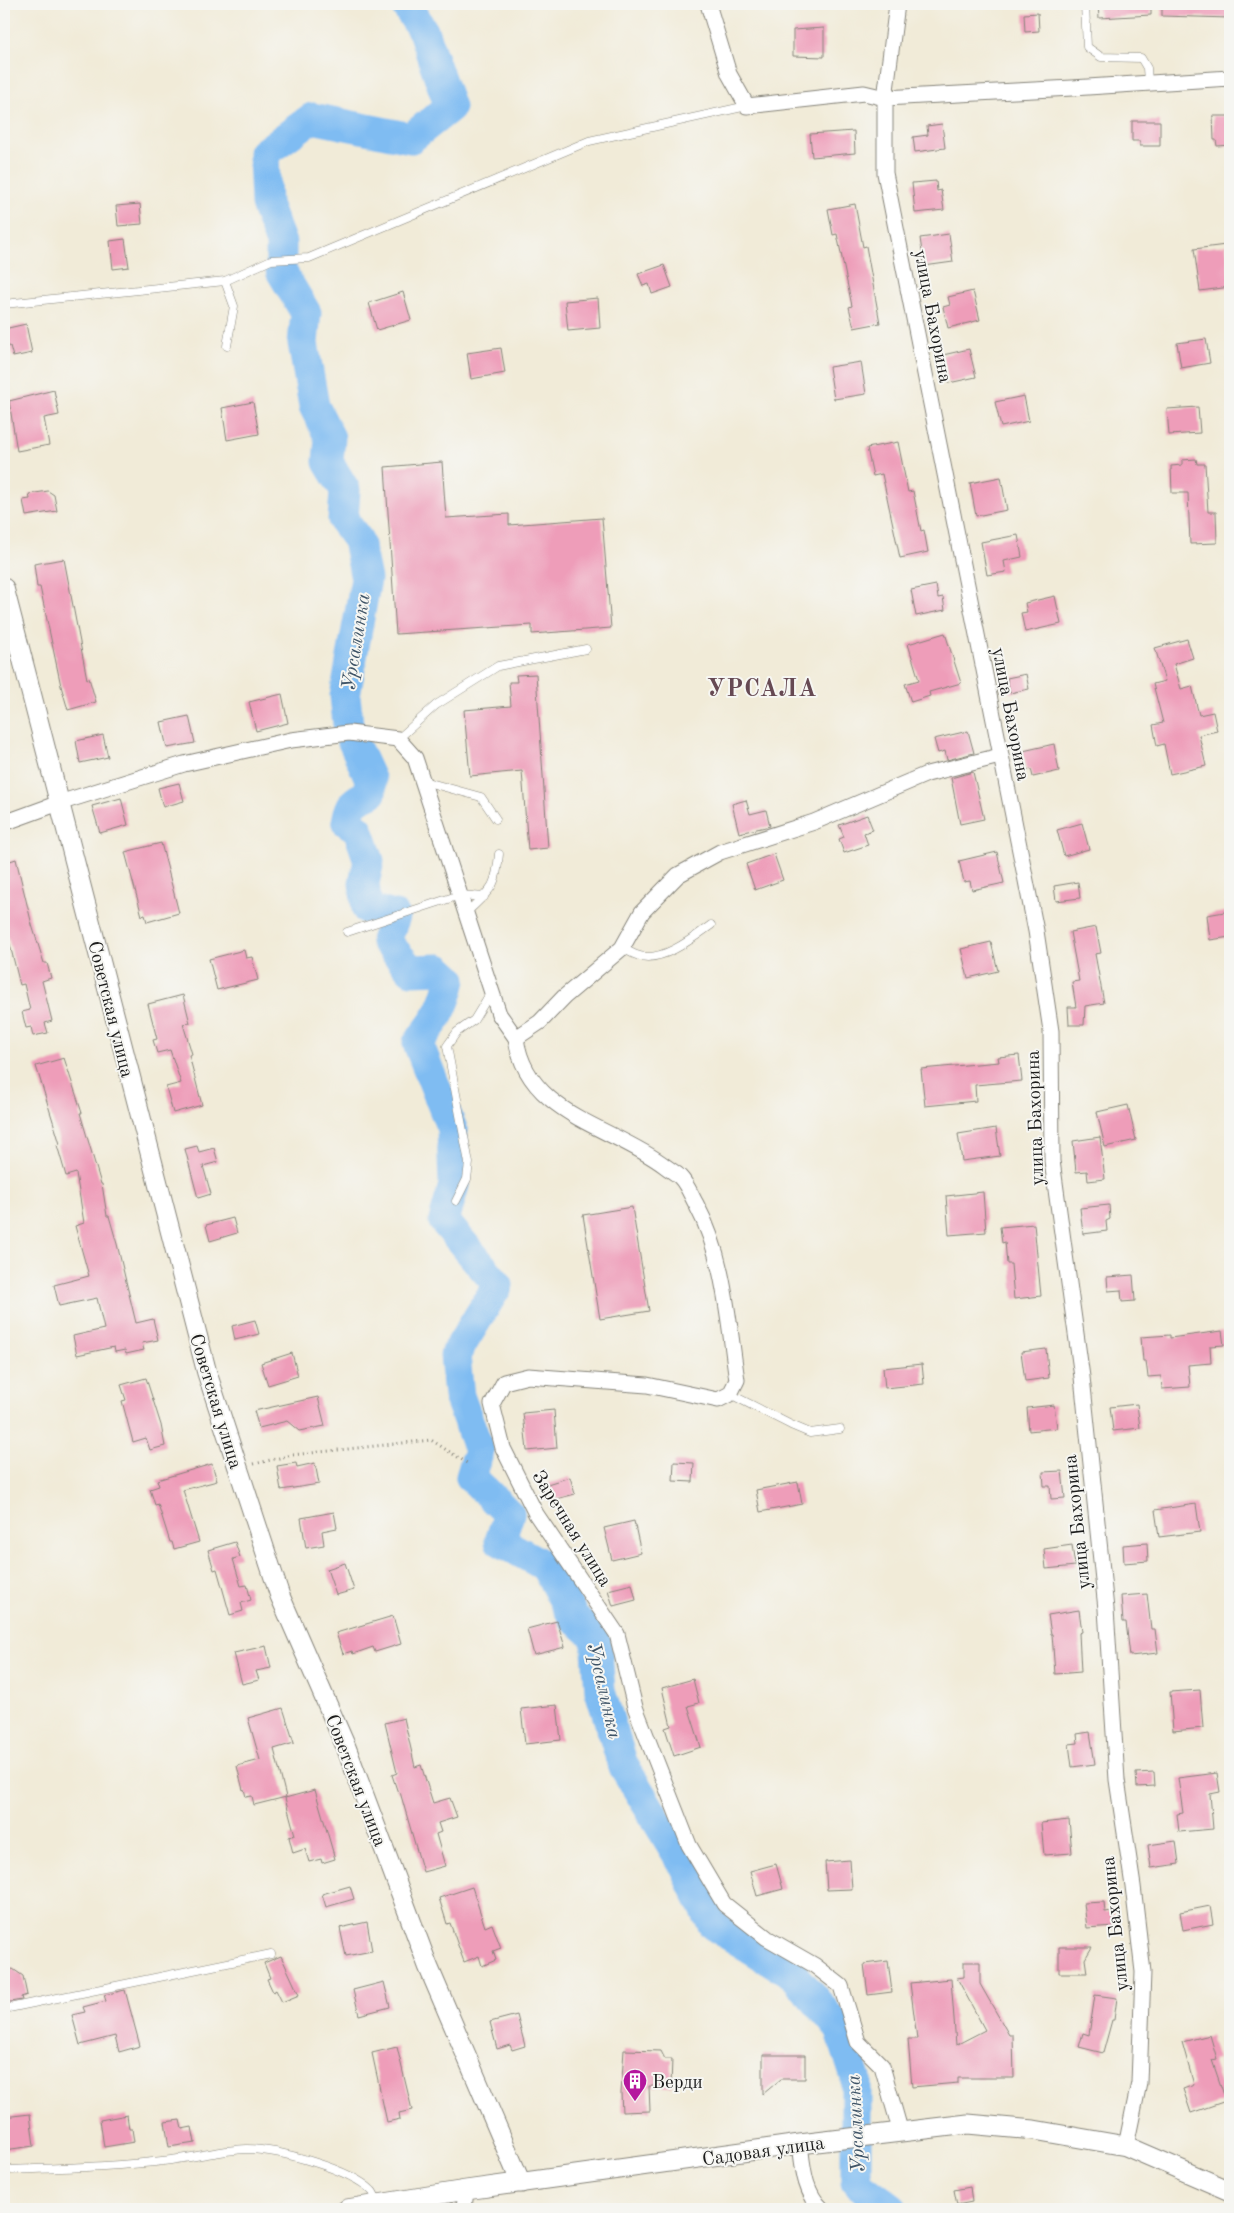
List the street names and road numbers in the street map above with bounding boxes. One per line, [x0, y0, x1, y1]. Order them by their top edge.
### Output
street label: улица Бахорина [909, 248, 954, 385]
street label: улица Бахорина [987, 646, 1032, 783]
street label: Советская улица [83, 939, 136, 1080]
street label: улица Бахорина [1025, 1049, 1048, 1186]
street label: Советская улица [185, 1332, 244, 1472]
street label: улица Бахорина [1062, 1453, 1095, 1590]
street label: Заречная улица [528, 1468, 614, 1591]
street label: Советская улица [321, 1712, 389, 1850]
street label: улица Бахорина [1100, 1855, 1133, 1992]
street label: Садовая улица [701, 2134, 826, 2170]

